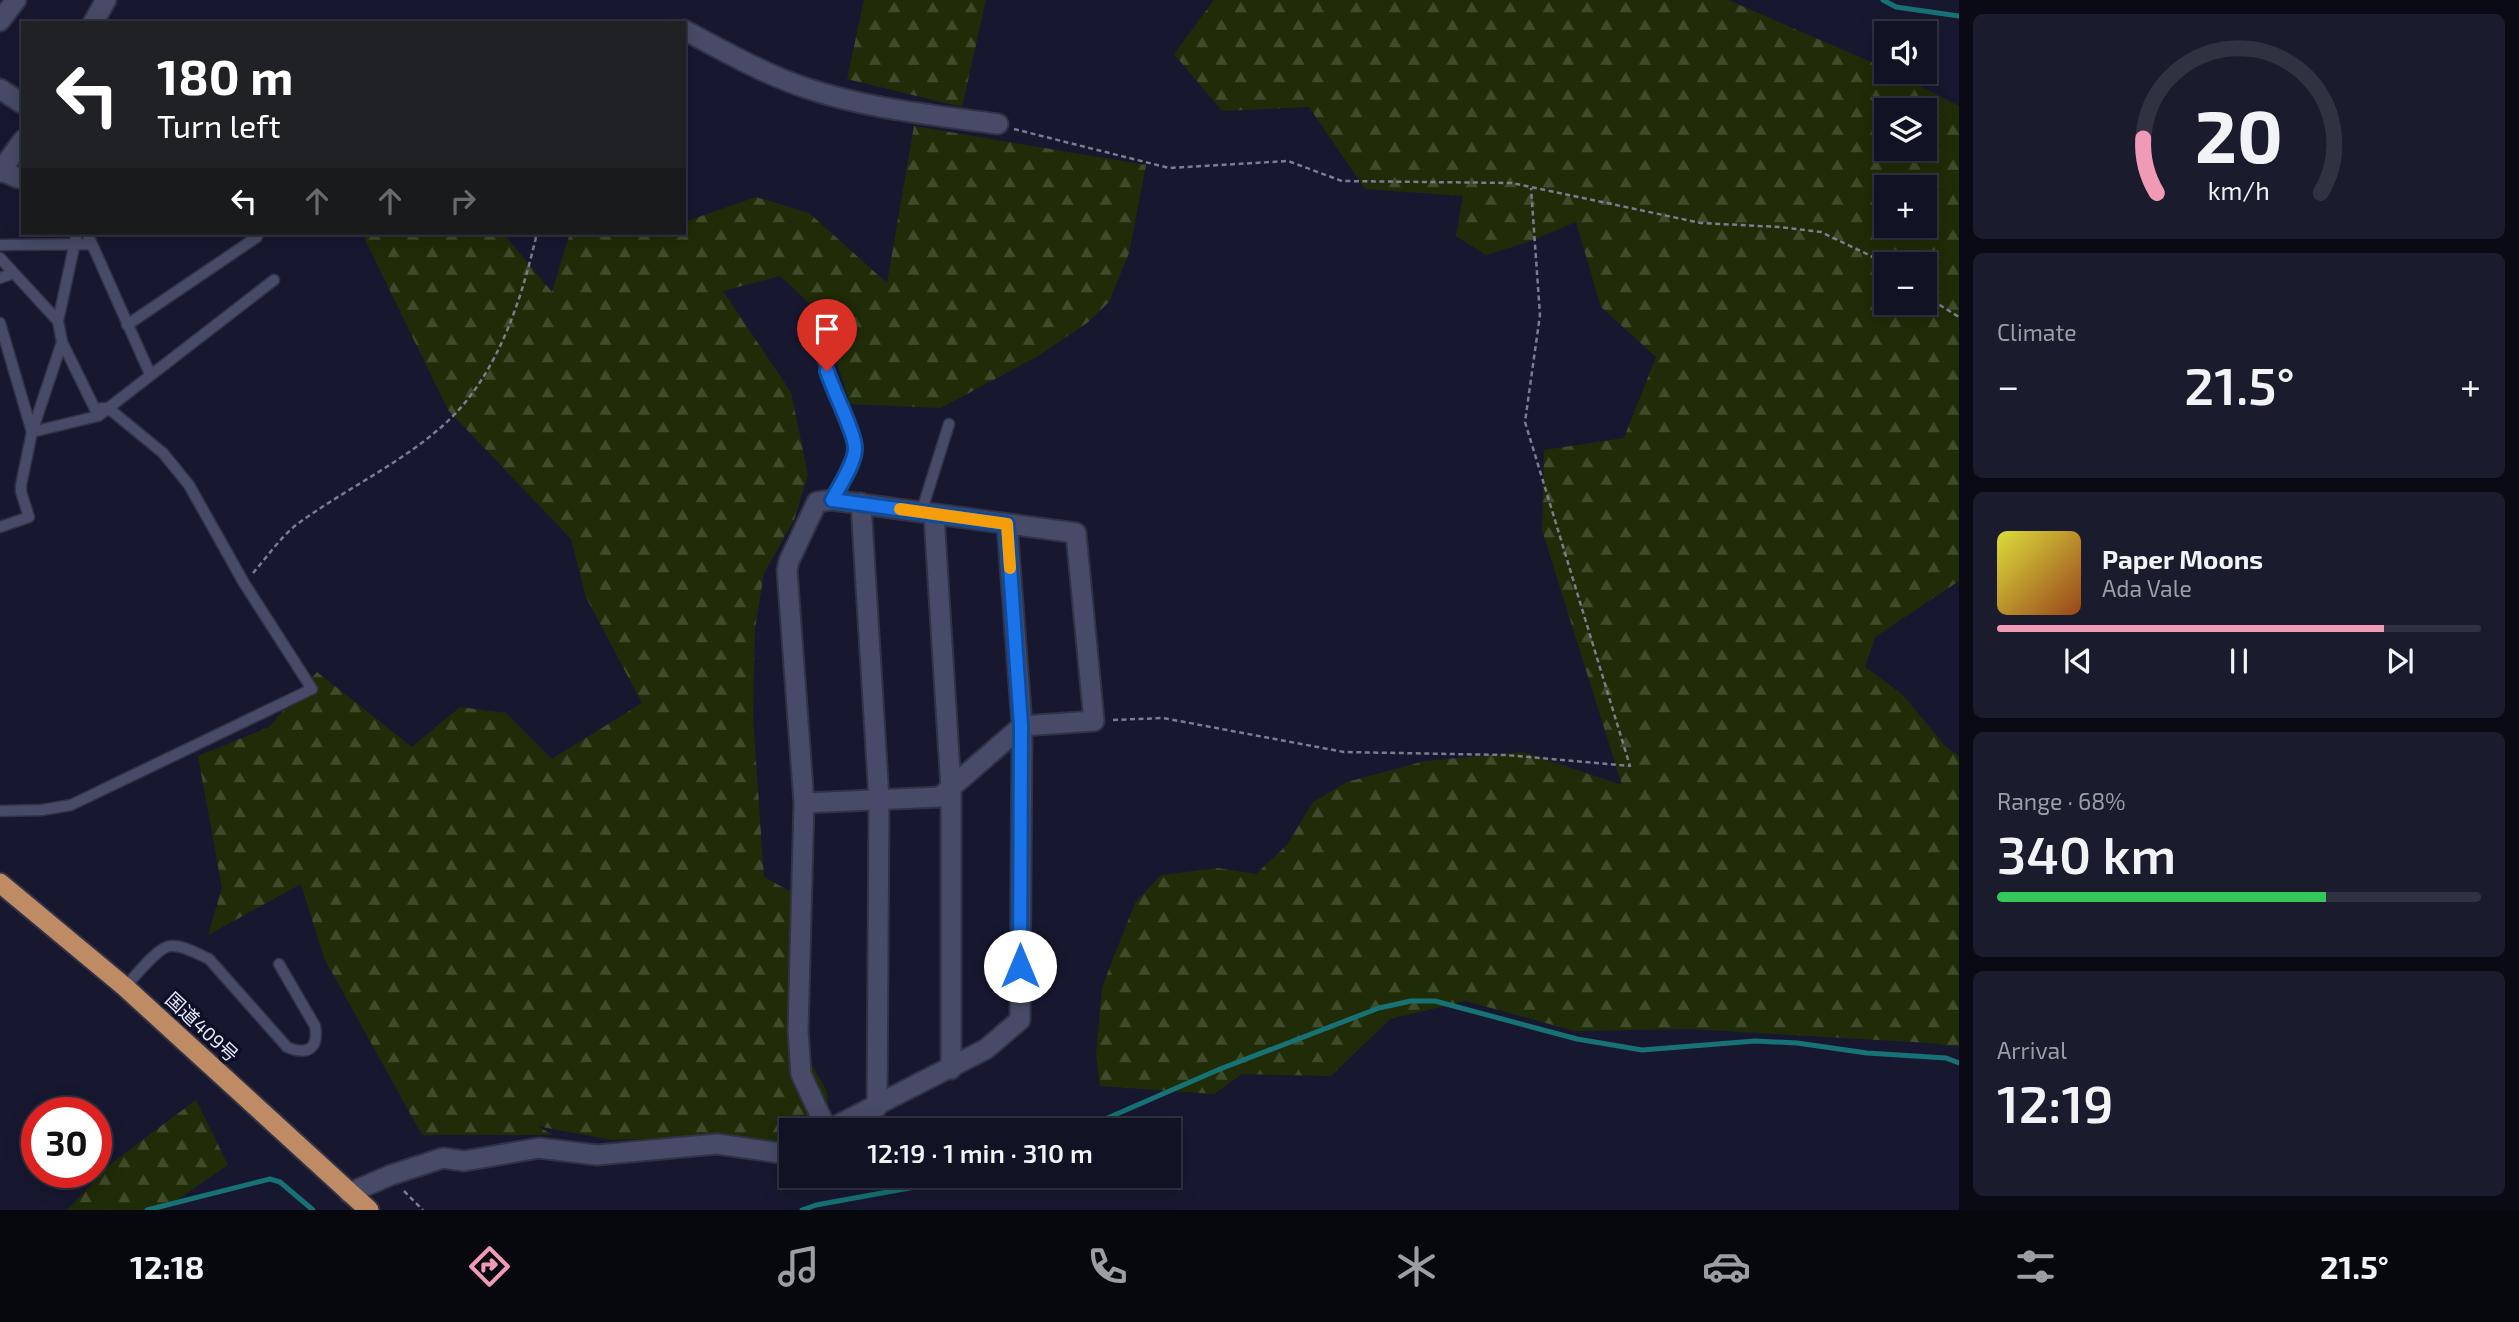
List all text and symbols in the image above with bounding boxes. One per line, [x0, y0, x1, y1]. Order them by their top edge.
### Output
map controls [1874, 21, 1937, 315]
button: sound [1874, 21, 1937, 84]
text: 180 m [157, 46, 293, 105]
icon: left [42, 49, 133, 140]
text: 20 [2195, 90, 2283, 178]
button: layers [1874, 98, 1937, 161]
text: Turn left [157, 106, 281, 144]
text: km/h [2208, 174, 2270, 204]
button: + [1874, 175, 1937, 238]
icon: left [225, 182, 263, 220]
icon: ahead [298, 182, 336, 220]
icon: ahead [371, 182, 409, 220]
icon: right [444, 182, 482, 220]
button: − [1874, 252, 1937, 315]
pin [797, 299, 857, 371]
icon: arrive [808, 310, 846, 348]
text: Climate [1997, 318, 2077, 346]
text: 21.5° [2184, 353, 2295, 415]
text: − [1997, 362, 2019, 408]
text: + [2460, 362, 2481, 408]
text: Paper Moons [2102, 543, 2263, 574]
text: Ada Vale [2102, 574, 2192, 602]
icon: previous [2059, 642, 2097, 680]
icon: pause [2220, 642, 2258, 680]
icon: next [2381, 642, 2419, 680]
text: Range · 68% [1997, 787, 2126, 815]
text: 340 km [1997, 822, 2176, 884]
position arrow [983, 929, 1057, 1003]
street label: 国道409号 [161, 987, 243, 1066]
text: Arrival [1997, 1036, 2067, 1064]
text: 12:19 [1997, 1071, 2113, 1133]
speed limit sign: 30 [21, 1097, 112, 1188]
text: 12:19 · 1 min · 310 m [867, 1137, 1093, 1168]
icon: directions [465, 1242, 514, 1291]
icon: music [774, 1242, 823, 1291]
icon: phone [1083, 1242, 1132, 1291]
icon: climate [1392, 1242, 1441, 1291]
icon: car [1702, 1242, 1751, 1291]
icon: filters [2011, 1242, 2060, 1291]
text: 12:18 [130, 1247, 205, 1285]
text: 21.5° [2320, 1247, 2389, 1285]

